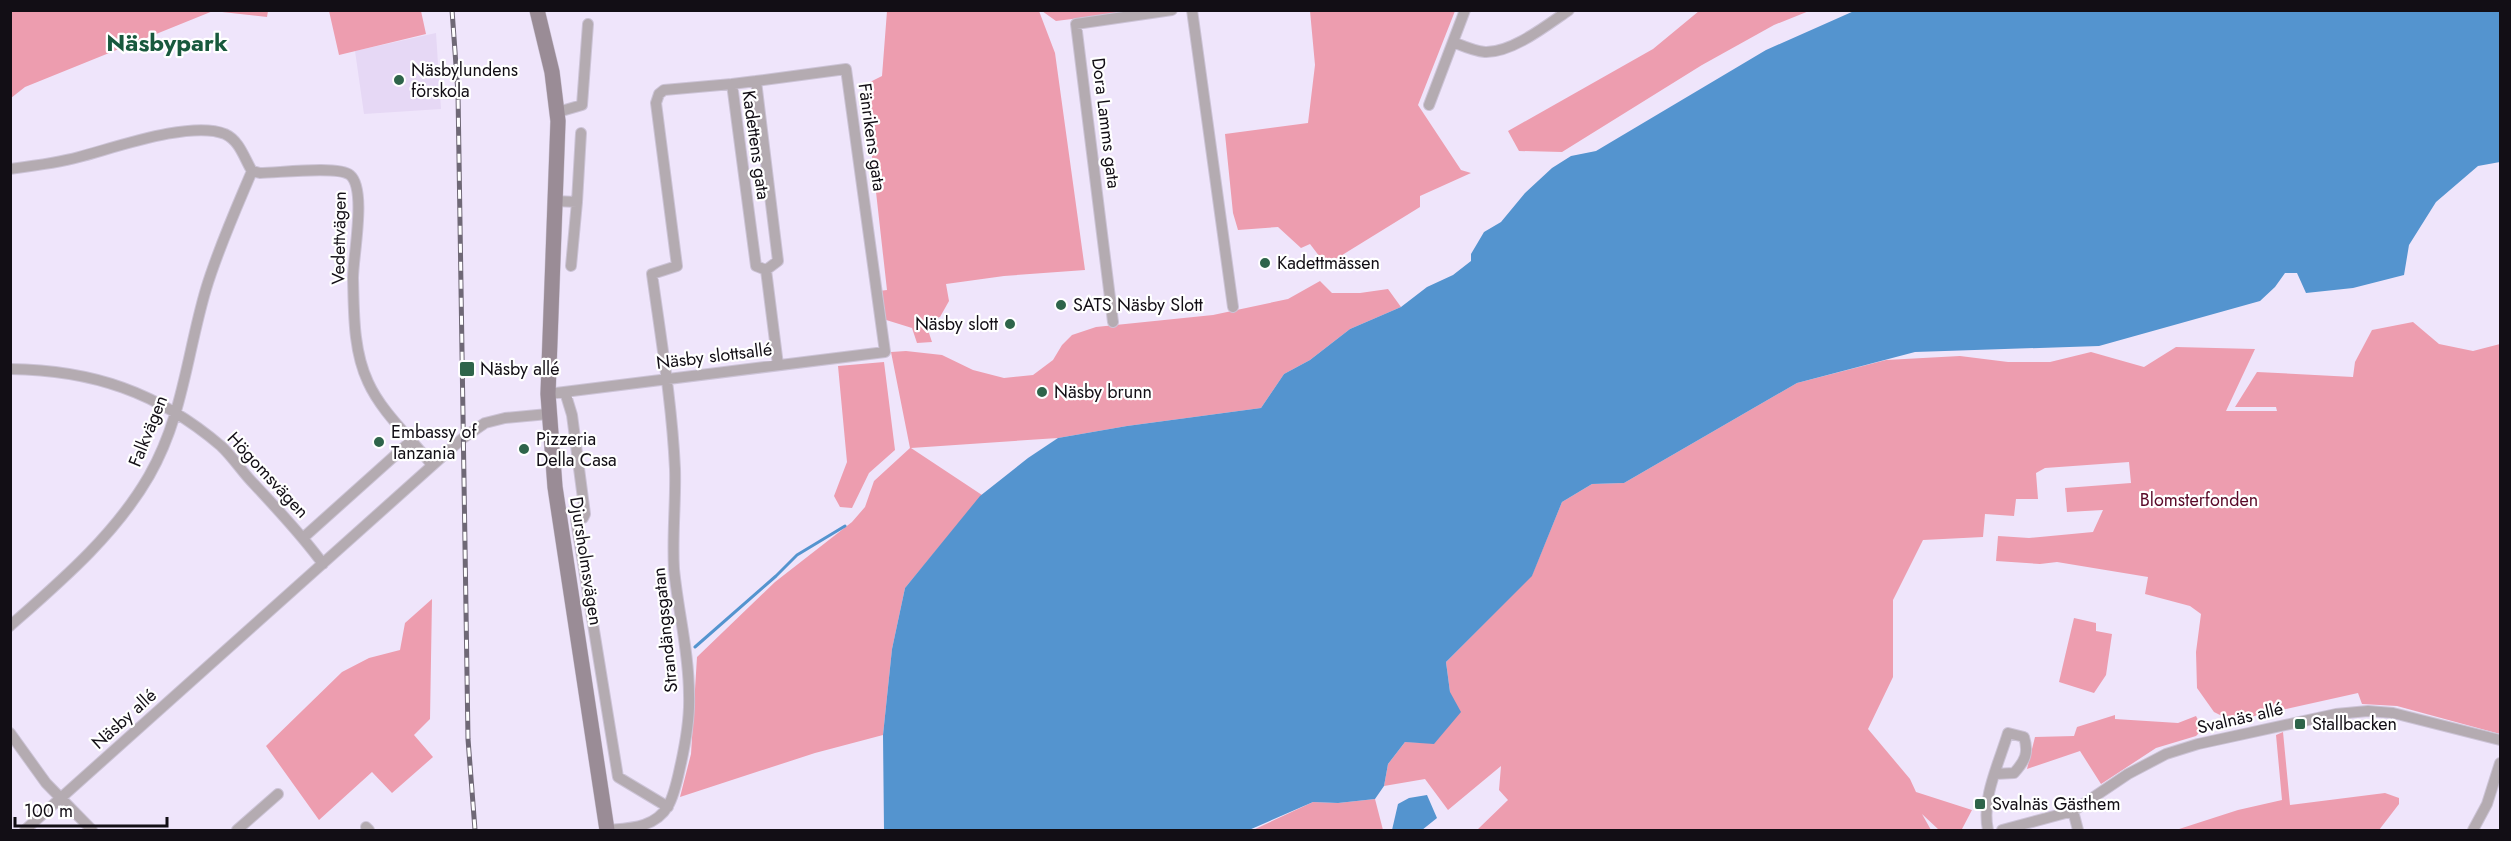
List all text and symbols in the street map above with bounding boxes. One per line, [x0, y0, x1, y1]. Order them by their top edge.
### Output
district label: Näsbypark [106, 25, 228, 60]
street label: Dora Lamms gata [1085, 56, 1127, 190]
place label: Näsbylundens förskola [411, 57, 518, 104]
marker: Näsbylundens förskola [392, 73, 406, 87]
street label: Fänrikens gata [852, 81, 892, 193]
street label: Kadettens gata [735, 89, 777, 201]
street label: Vedettvägen [325, 191, 353, 285]
place label: Kadettmässen [1277, 250, 1380, 276]
marker: Kadettmässen [1258, 256, 1272, 270]
place label: SATS Näsby Slott [1073, 292, 1204, 318]
marker: SATS Näsby Slott [1054, 298, 1068, 312]
place label: Näsby slott [915, 311, 999, 337]
marker: Näsby slott [1003, 317, 1017, 331]
street label: Näsby slottsallé [655, 336, 773, 376]
place label: Näsby allé [480, 356, 559, 382]
marker: Näsby allé [458, 360, 476, 378]
place label: Näsby brunn [1054, 379, 1152, 405]
marker: Näsby brunn [1035, 385, 1049, 399]
street label: Falkvägen [122, 391, 174, 471]
place label: Embassy of Tanzania [391, 419, 477, 466]
street label: Högomsvägen [221, 426, 315, 524]
place label: Pizzeria Della Casa [536, 426, 617, 473]
marker: Embassy of Tanzania [372, 435, 386, 449]
marker: Pizzeria Della Casa [517, 442, 531, 456]
park label: Blomsterfonden [2140, 487, 2258, 513]
street label: Djursholmsvägen [563, 495, 609, 627]
street label: Strandängsgatan [645, 566, 685, 694]
street label: Näsby allé [86, 683, 162, 755]
street label: Svalnäs allé [2194, 695, 2286, 741]
place label: Stallbacken [2312, 711, 2397, 737]
marker: Stallbacken [2293, 717, 2307, 731]
scale bar [15, 790, 166, 828]
place label: Svalnäs Gästhem [1992, 791, 2120, 817]
marker: Svalnäs Gästhem [1973, 797, 1987, 811]
text: 100 m [24, 798, 73, 824]

